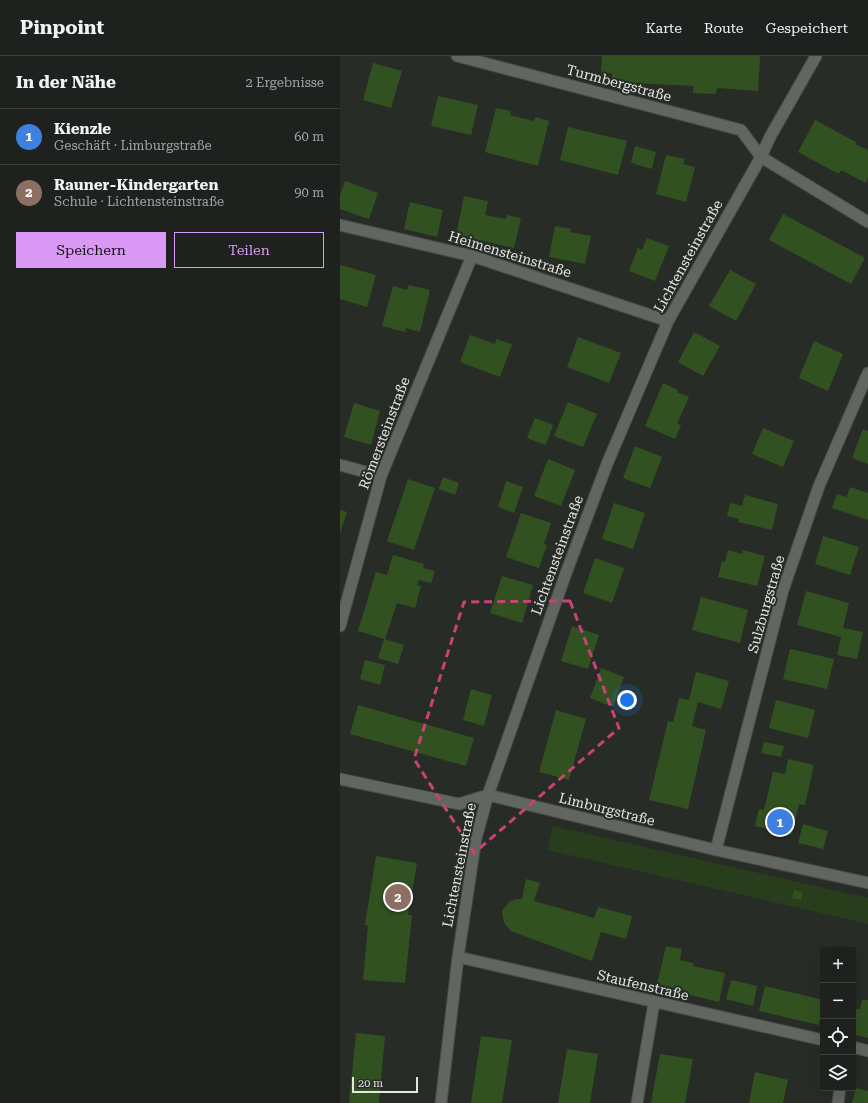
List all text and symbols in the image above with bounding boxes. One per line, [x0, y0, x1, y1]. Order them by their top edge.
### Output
text: Pinpoint [20, 16, 104, 39]
text: Karte [646, 20, 682, 36]
text: Route [704, 20, 744, 36]
text: Gespeichert [766, 20, 848, 36]
street label: Turmbergstraße [565, 61, 673, 105]
text: In der Nähe [16, 72, 116, 92]
text: 2 Ergebnisse [246, 75, 324, 90]
text: Kienzle [54, 120, 111, 138]
text: 1 [25, 129, 33, 144]
text: 60 m [294, 129, 324, 144]
text: Geschäft · Limburgstraße [54, 138, 212, 153]
text: Rauner-Kindergarten [54, 176, 218, 194]
text: 2 [25, 185, 33, 200]
text: 90 m [294, 185, 324, 200]
text: Schule · Lichtensteinstraße [54, 194, 224, 209]
street label: Lichtensteinstraße [650, 197, 726, 315]
street label: Heimensteinstraße [447, 228, 574, 280]
button: Speichern [16, 232, 166, 268]
button: Teilen [174, 232, 324, 268]
street label: Römersteinstraße [355, 374, 413, 491]
street label: Lichtensteinstraße [528, 493, 586, 617]
street label: Sulzburgstraße [744, 553, 788, 655]
your location [617, 690, 637, 710]
street label: Limburgstraße [557, 789, 657, 829]
street label: Lichtensteinstraße [439, 801, 479, 928]
pin: 1 [767, 807, 793, 837]
pin: 2 [385, 882, 411, 912]
map controls [820, 947, 856, 1091]
button: + [820, 947, 856, 983]
street label: Staufenstraße [596, 967, 691, 1003]
button: − [820, 983, 856, 1019]
button: locate [820, 1019, 856, 1055]
button: layers [820, 1055, 856, 1091]
scale bar [352, 1075, 418, 1094]
text: 20 m [358, 1077, 383, 1090]

